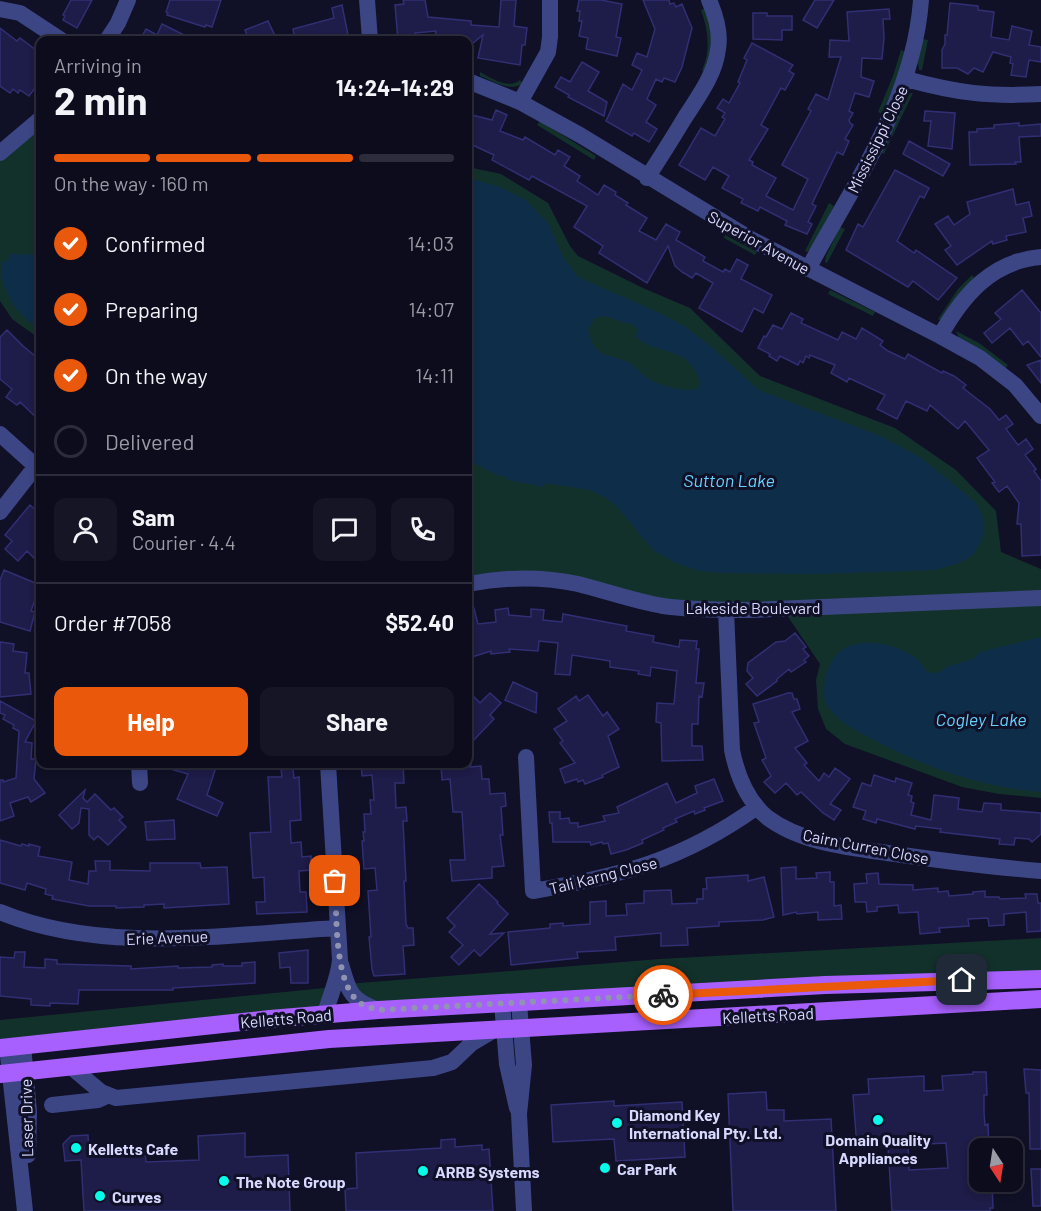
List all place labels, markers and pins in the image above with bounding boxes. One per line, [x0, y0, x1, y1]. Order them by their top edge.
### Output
pin [309, 855, 360, 906]
pin [936, 954, 987, 1005]
place label: Diamond Key International Pty. Ltd. [629, 1105, 782, 1142]
marker: Domain Quality Appliances [871, 1113, 885, 1127]
marker: Diamond Key International Pty. Ltd. [610, 1116, 624, 1130]
place label: Domain Quality Appliances [825, 1130, 931, 1167]
place label: Kelletts Cafe [88, 1139, 179, 1158]
marker: Kelletts Cafe [69, 1141, 83, 1155]
place label: Car Park [617, 1159, 677, 1178]
marker: Car Park [598, 1161, 612, 1175]
place label: ARRB Systems [435, 1162, 540, 1181]
marker: ARRB Systems [416, 1164, 430, 1178]
place label: The Note Group [236, 1172, 346, 1191]
marker: The Note Group [217, 1174, 231, 1188]
place label: Curves [112, 1187, 161, 1206]
marker: Curves [93, 1189, 107, 1203]

